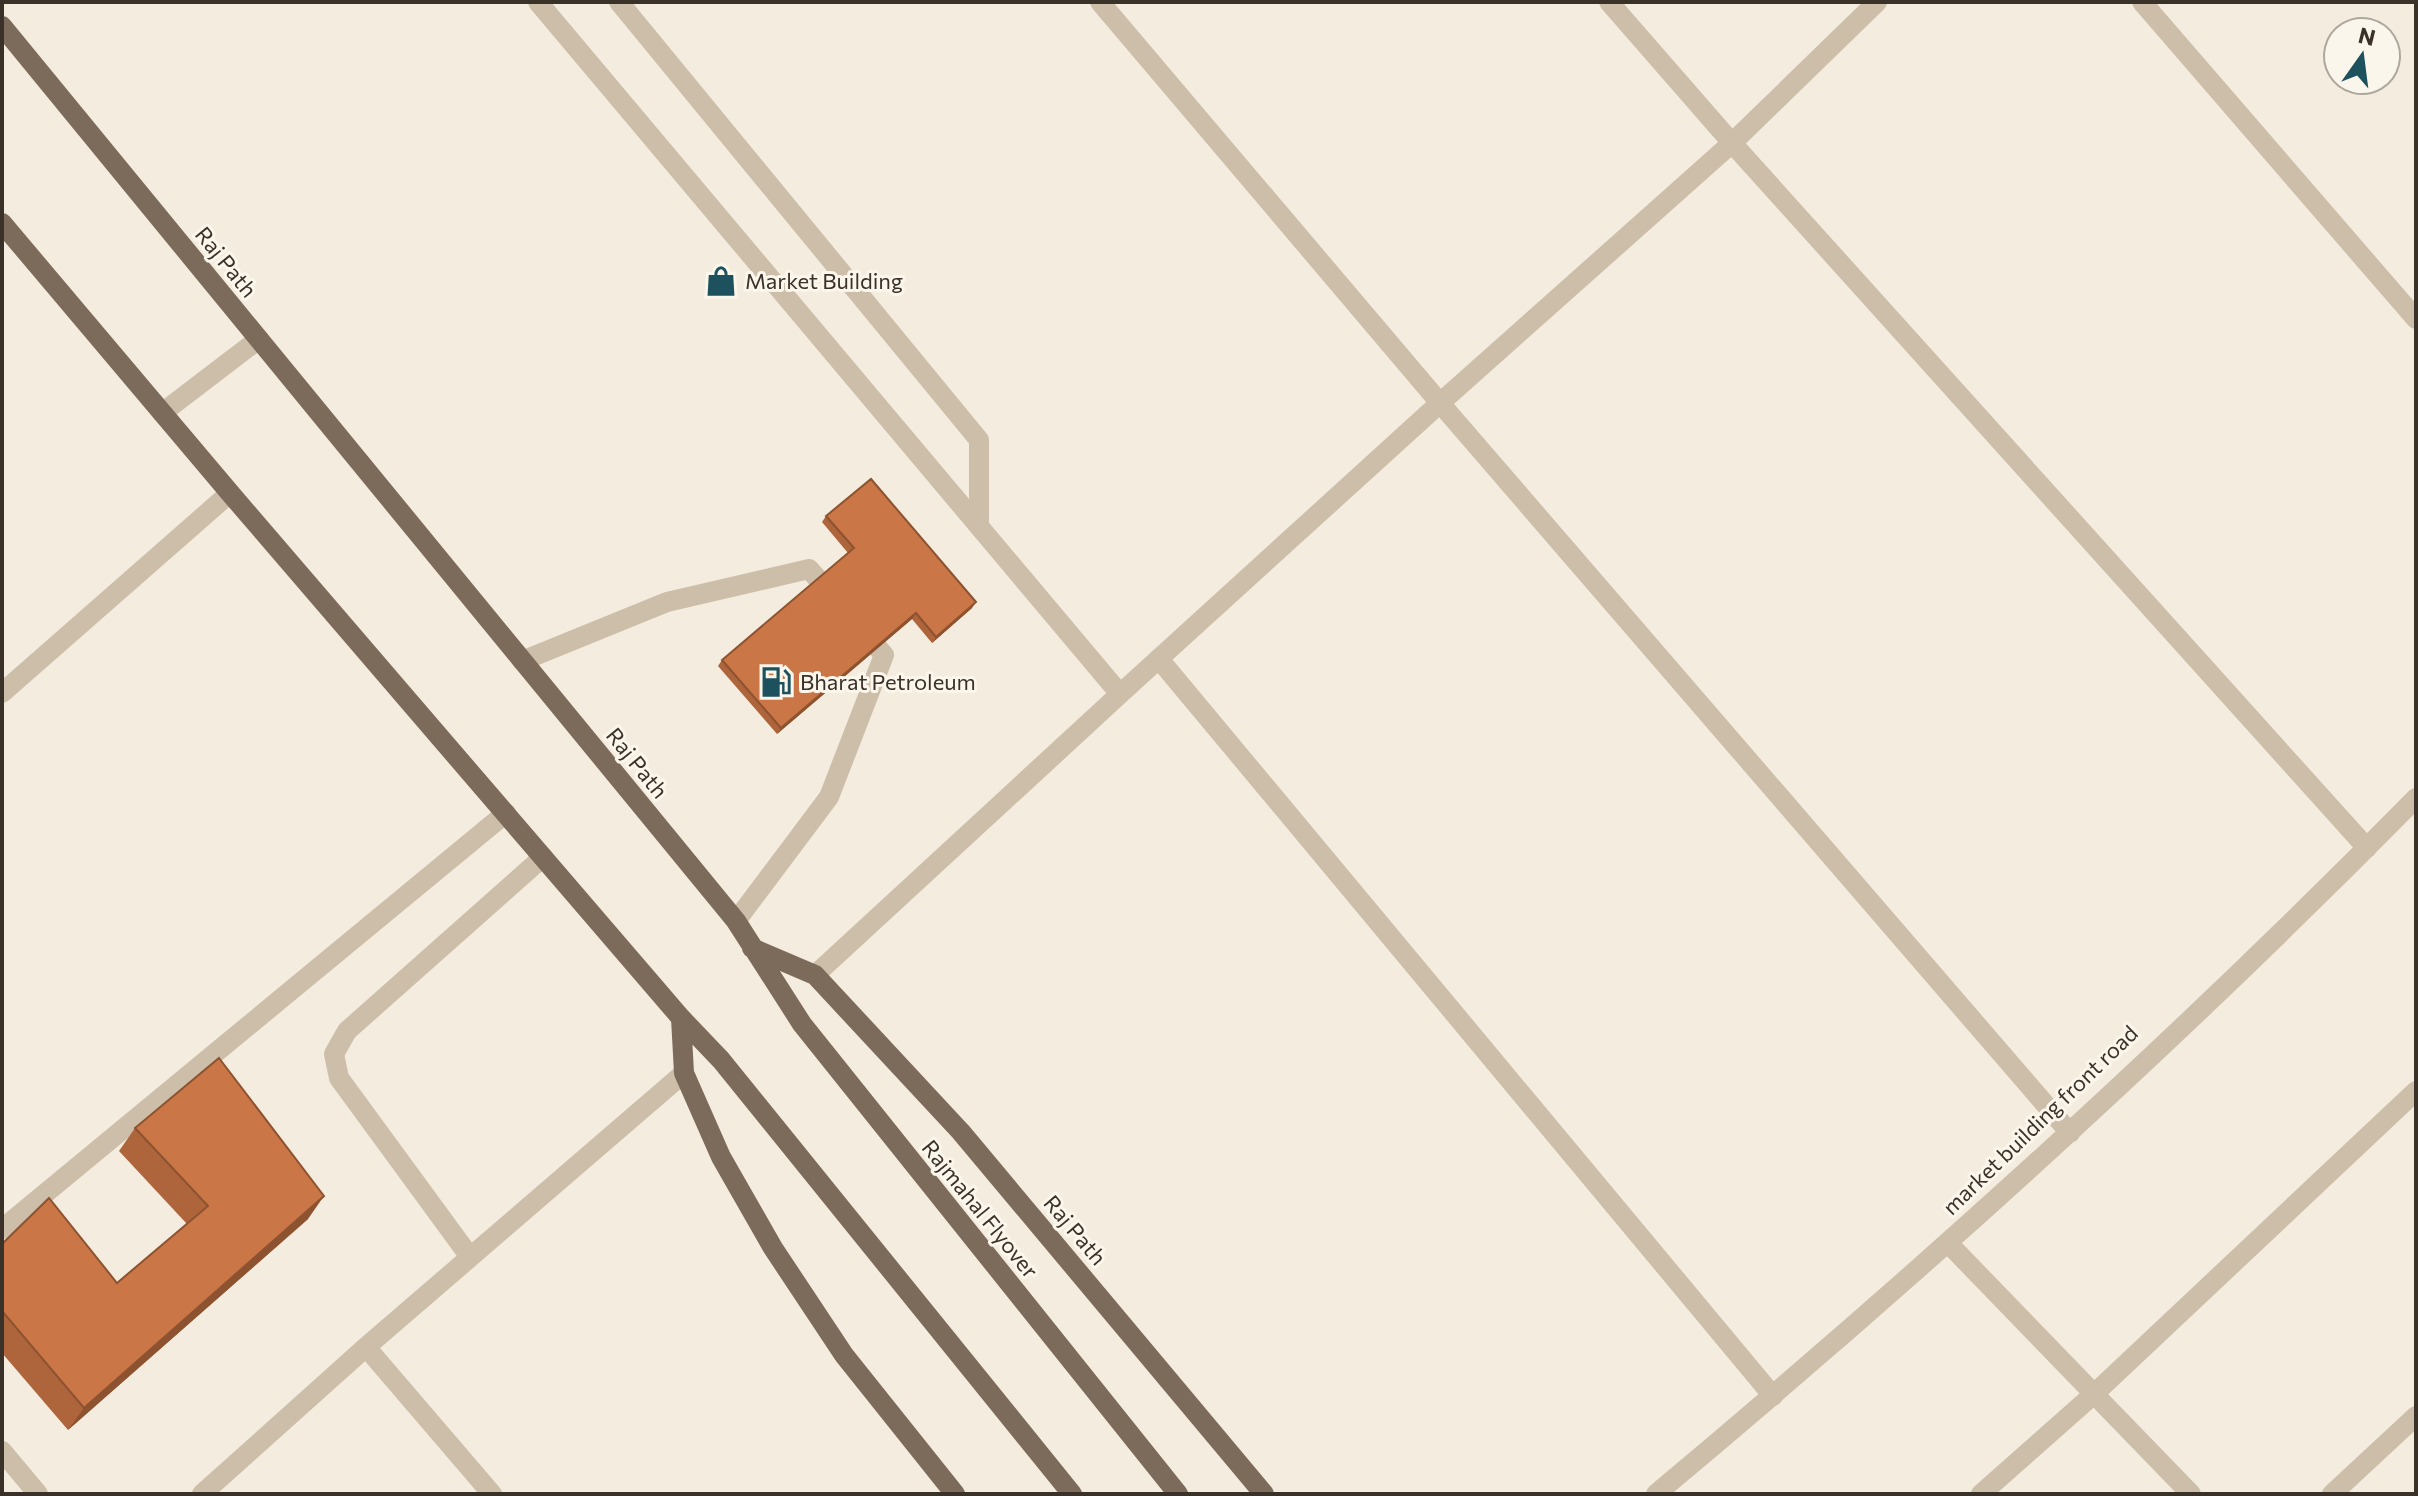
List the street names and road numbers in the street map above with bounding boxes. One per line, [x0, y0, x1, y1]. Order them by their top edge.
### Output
street label: Raj Path [190, 221, 263, 302]
street label: Raj Path [601, 722, 674, 803]
street label: market building front road [1936, 1019, 2143, 1220]
street label: Rajmahal Flyover [917, 1134, 1044, 1283]
street label: Raj Path [1038, 1189, 1112, 1270]

